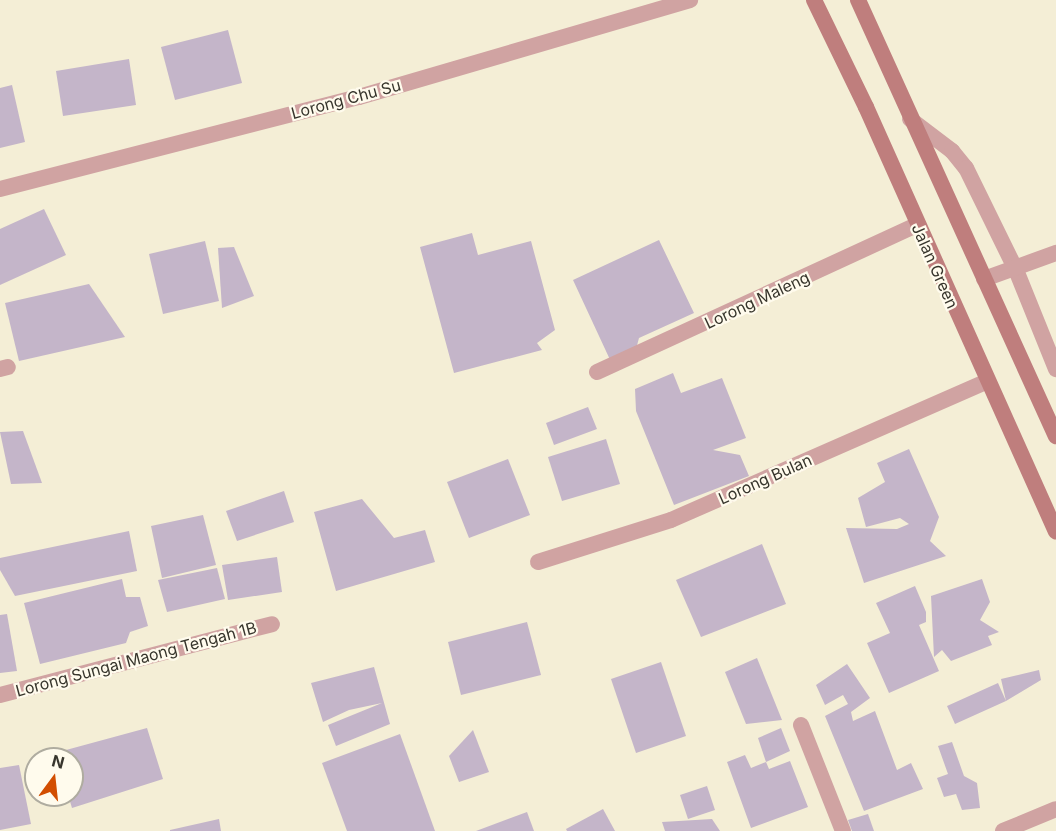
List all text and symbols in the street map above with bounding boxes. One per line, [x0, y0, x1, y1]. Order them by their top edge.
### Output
street label: Lorong Chu Su [289, 75, 403, 123]
street label: Jalan Green [908, 221, 962, 311]
street label: Lorong Maleng [701, 267, 813, 333]
street label: Lorong Bulan [715, 450, 815, 508]
street label: Lorong Sungai Maong Tengah 1B [13, 618, 259, 700]
north arrow [24, 747, 84, 807]
text: N [50, 750, 67, 773]

